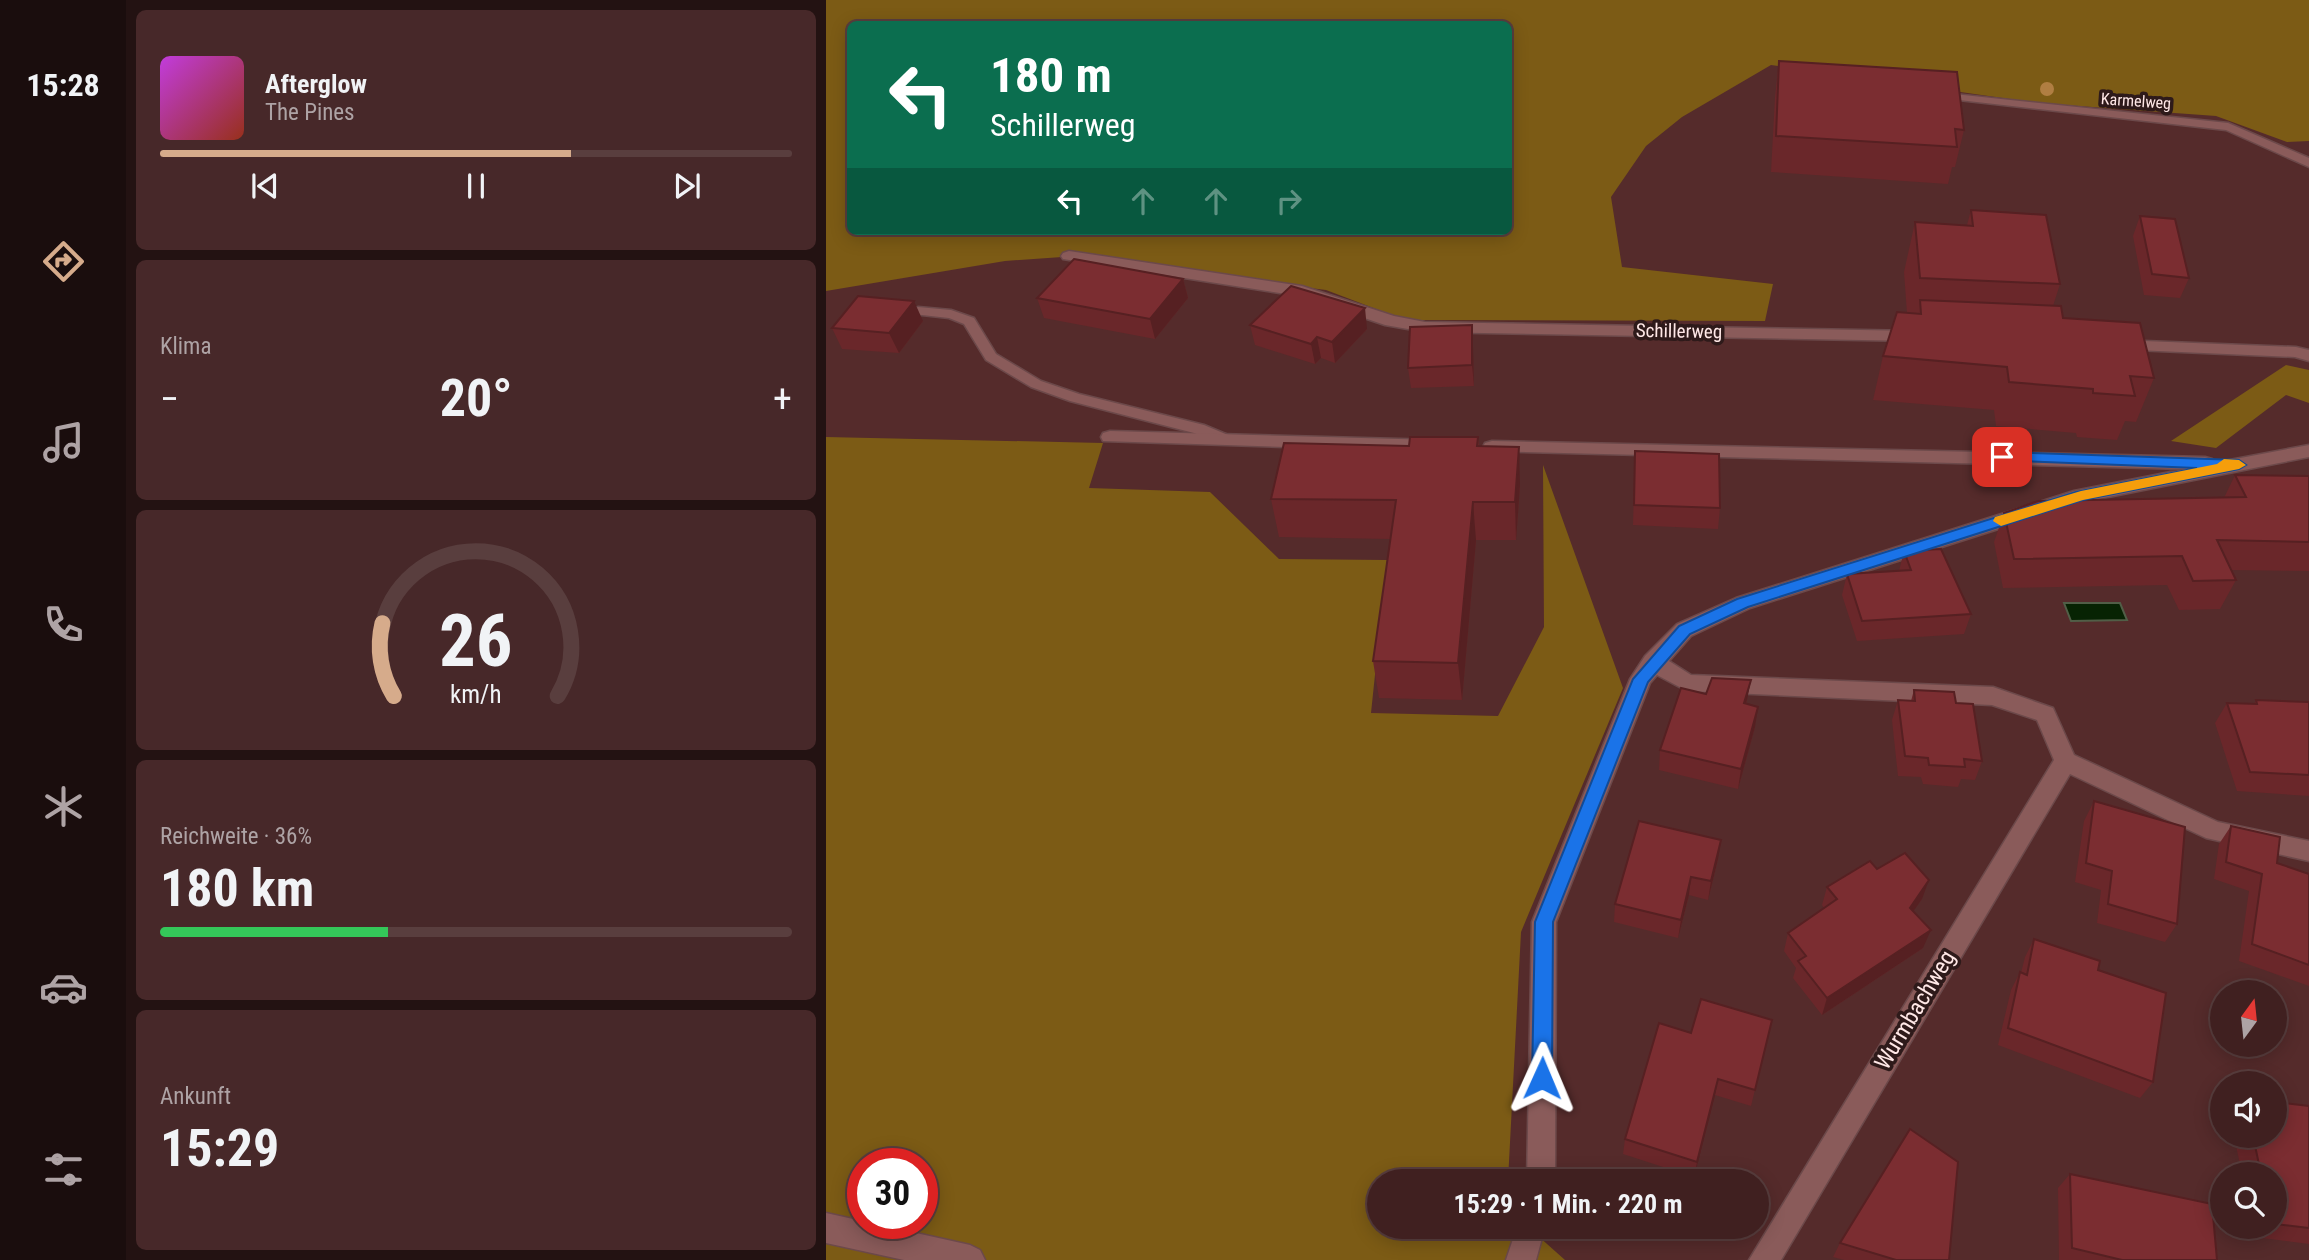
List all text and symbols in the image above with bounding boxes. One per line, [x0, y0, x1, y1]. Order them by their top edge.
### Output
text: 180 m [990, 47, 1112, 104]
icon: left [875, 49, 966, 140]
text: 15:28 [26, 66, 100, 104]
text: Afterglow [265, 69, 367, 99]
street label: Karmelweg [2100, 89, 2172, 113]
text: The Pines [265, 99, 355, 126]
text: Schillerweg [990, 106, 1135, 144]
icon: previous [246, 167, 284, 205]
icon: pause [457, 167, 495, 205]
icon: next [668, 167, 706, 205]
icon: left [1051, 182, 1089, 220]
icon: ahead [1124, 182, 1162, 220]
icon: ahead [1197, 182, 1235, 220]
icon: right [1270, 182, 1308, 220]
icon: directions [39, 237, 88, 286]
street label: Schillerweg [1636, 319, 1722, 343]
text: Klima [160, 333, 211, 360]
text: 20° [440, 368, 512, 429]
text: − [160, 377, 179, 421]
text: + [773, 377, 792, 421]
icon: music [39, 418, 88, 467]
pin [1972, 427, 2032, 487]
icon: arrive [1983, 438, 2021, 476]
text: 26 [439, 598, 513, 684]
icon: phone [39, 600, 88, 649]
text: km/h [450, 680, 502, 709]
icon: climate [39, 782, 88, 831]
text: Reichweite · 36% [160, 823, 312, 850]
text: 180 km [160, 858, 314, 919]
street label: Wurmbachweg [1869, 946, 1961, 1074]
icon: car [39, 963, 88, 1012]
north arrow [2210, 980, 2287, 1057]
map controls [2210, 980, 2287, 1239]
position arrow [1505, 1041, 1579, 1115]
button: sound [2210, 1071, 2287, 1148]
text: Ankunft [160, 1083, 231, 1110]
text: 15:29 [160, 1118, 279, 1179]
icon: filters [39, 1145, 88, 1194]
speed limit sign: 30 [847, 1148, 938, 1239]
button: search [2210, 1162, 2287, 1239]
text: 15:29 · 1 Min. · 220 m [1454, 1189, 1682, 1219]

